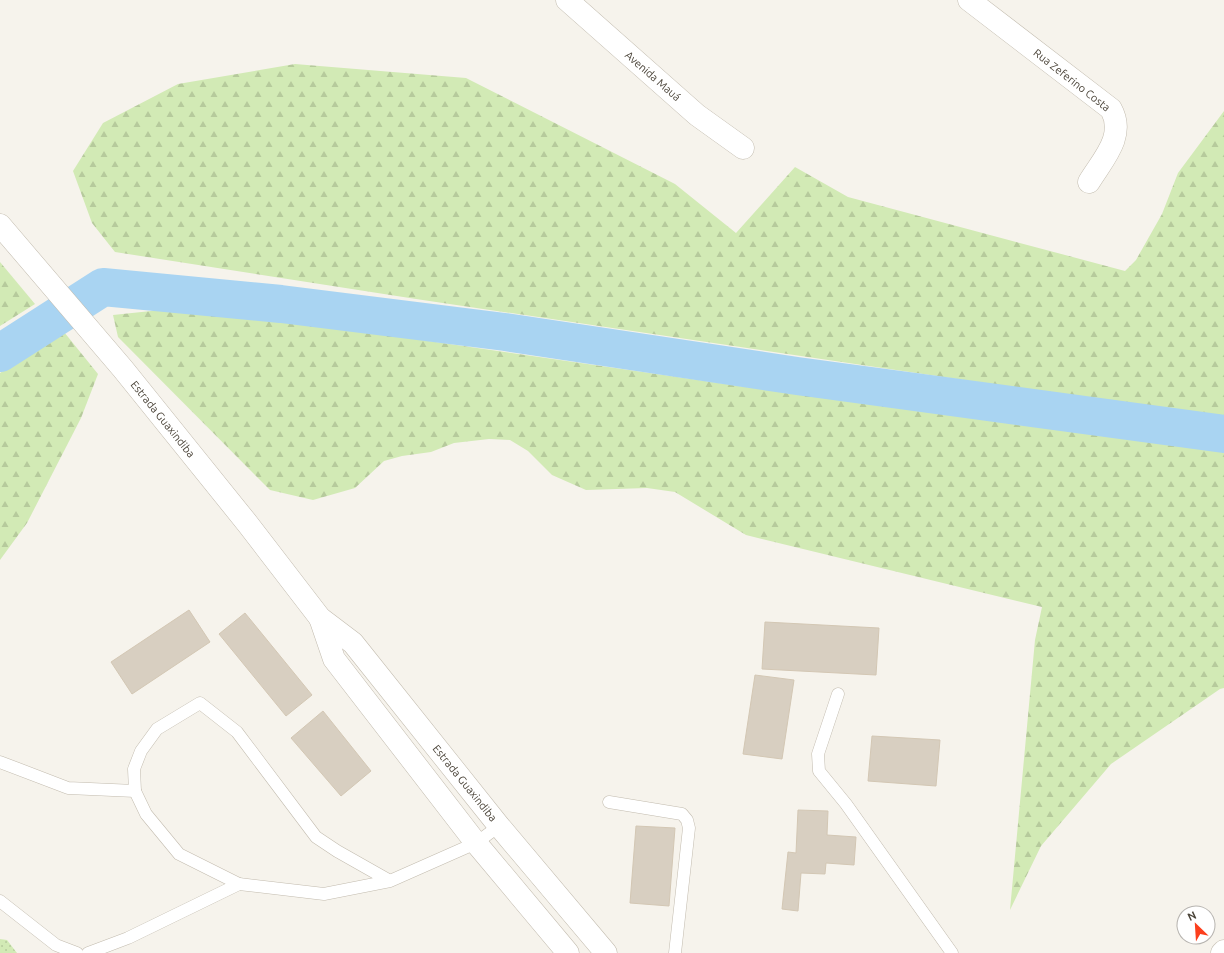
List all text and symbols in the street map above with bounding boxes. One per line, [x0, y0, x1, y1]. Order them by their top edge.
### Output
street label: Rua Zeferino Costa [1031, 46, 1113, 114]
street label: Avenida Mauá [623, 49, 683, 103]
street label: Estrada Guaxindiba [129, 378, 197, 460]
street label: Estrada Guaxindiba [431, 742, 499, 824]
north arrow [1176, 905, 1216, 945]
text: N [1186, 909, 1198, 923]

